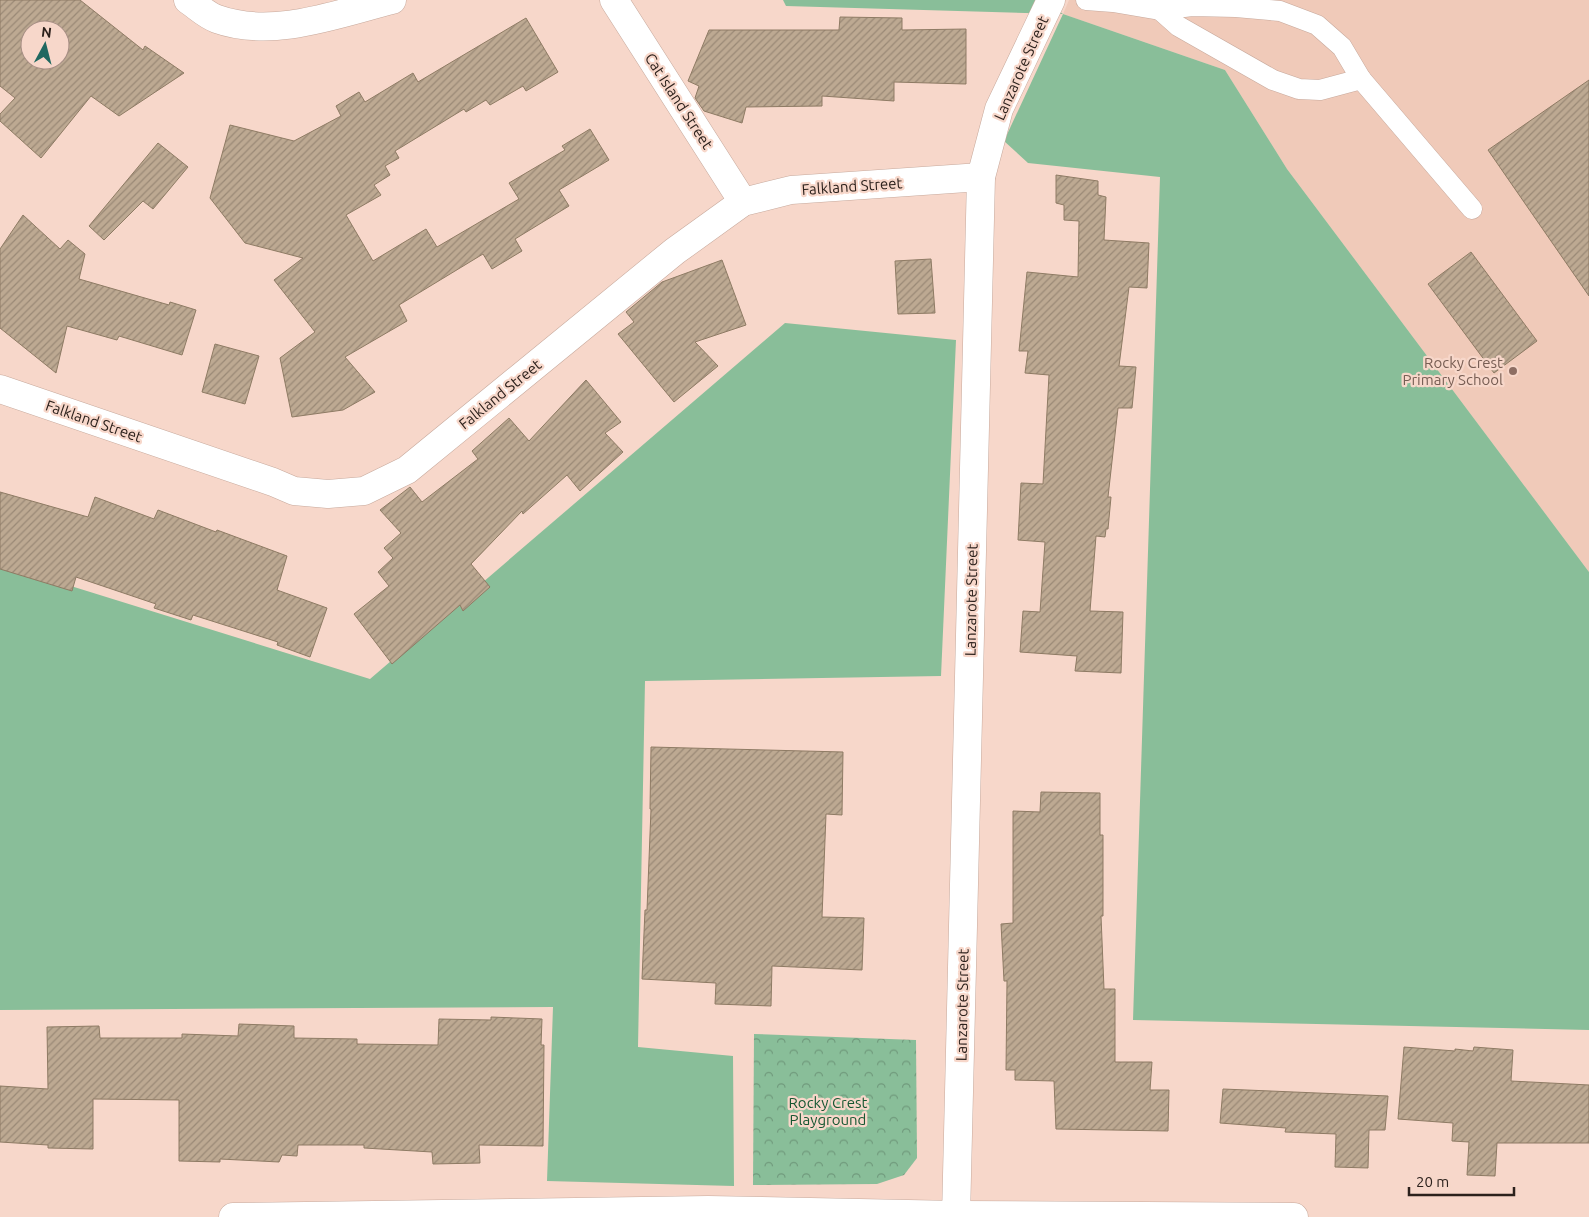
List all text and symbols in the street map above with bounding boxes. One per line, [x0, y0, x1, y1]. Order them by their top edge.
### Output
street label: Lanzarote Street [990, 13, 1052, 123]
north arrow [20, 20, 70, 70]
text: N [40, 24, 53, 41]
street label: Cat Island Street [642, 50, 716, 152]
street label: Falkland Street [801, 174, 903, 198]
place label: Rocky Crest Primary School [1402, 354, 1503, 388]
street label: Falkland Street [455, 356, 545, 432]
marker: Rocky Crest Primary School [1507, 365, 1519, 377]
street label: Falkland Street [44, 397, 145, 445]
street label: Lanzarote Street [962, 544, 980, 656]
street label: Lanzarote Street [953, 949, 971, 1061]
park label: Rocky Crest Playground [789, 1094, 868, 1128]
scale bar [1409, 1164, 1514, 1196]
text: 20 m [1416, 1173, 1449, 1190]

